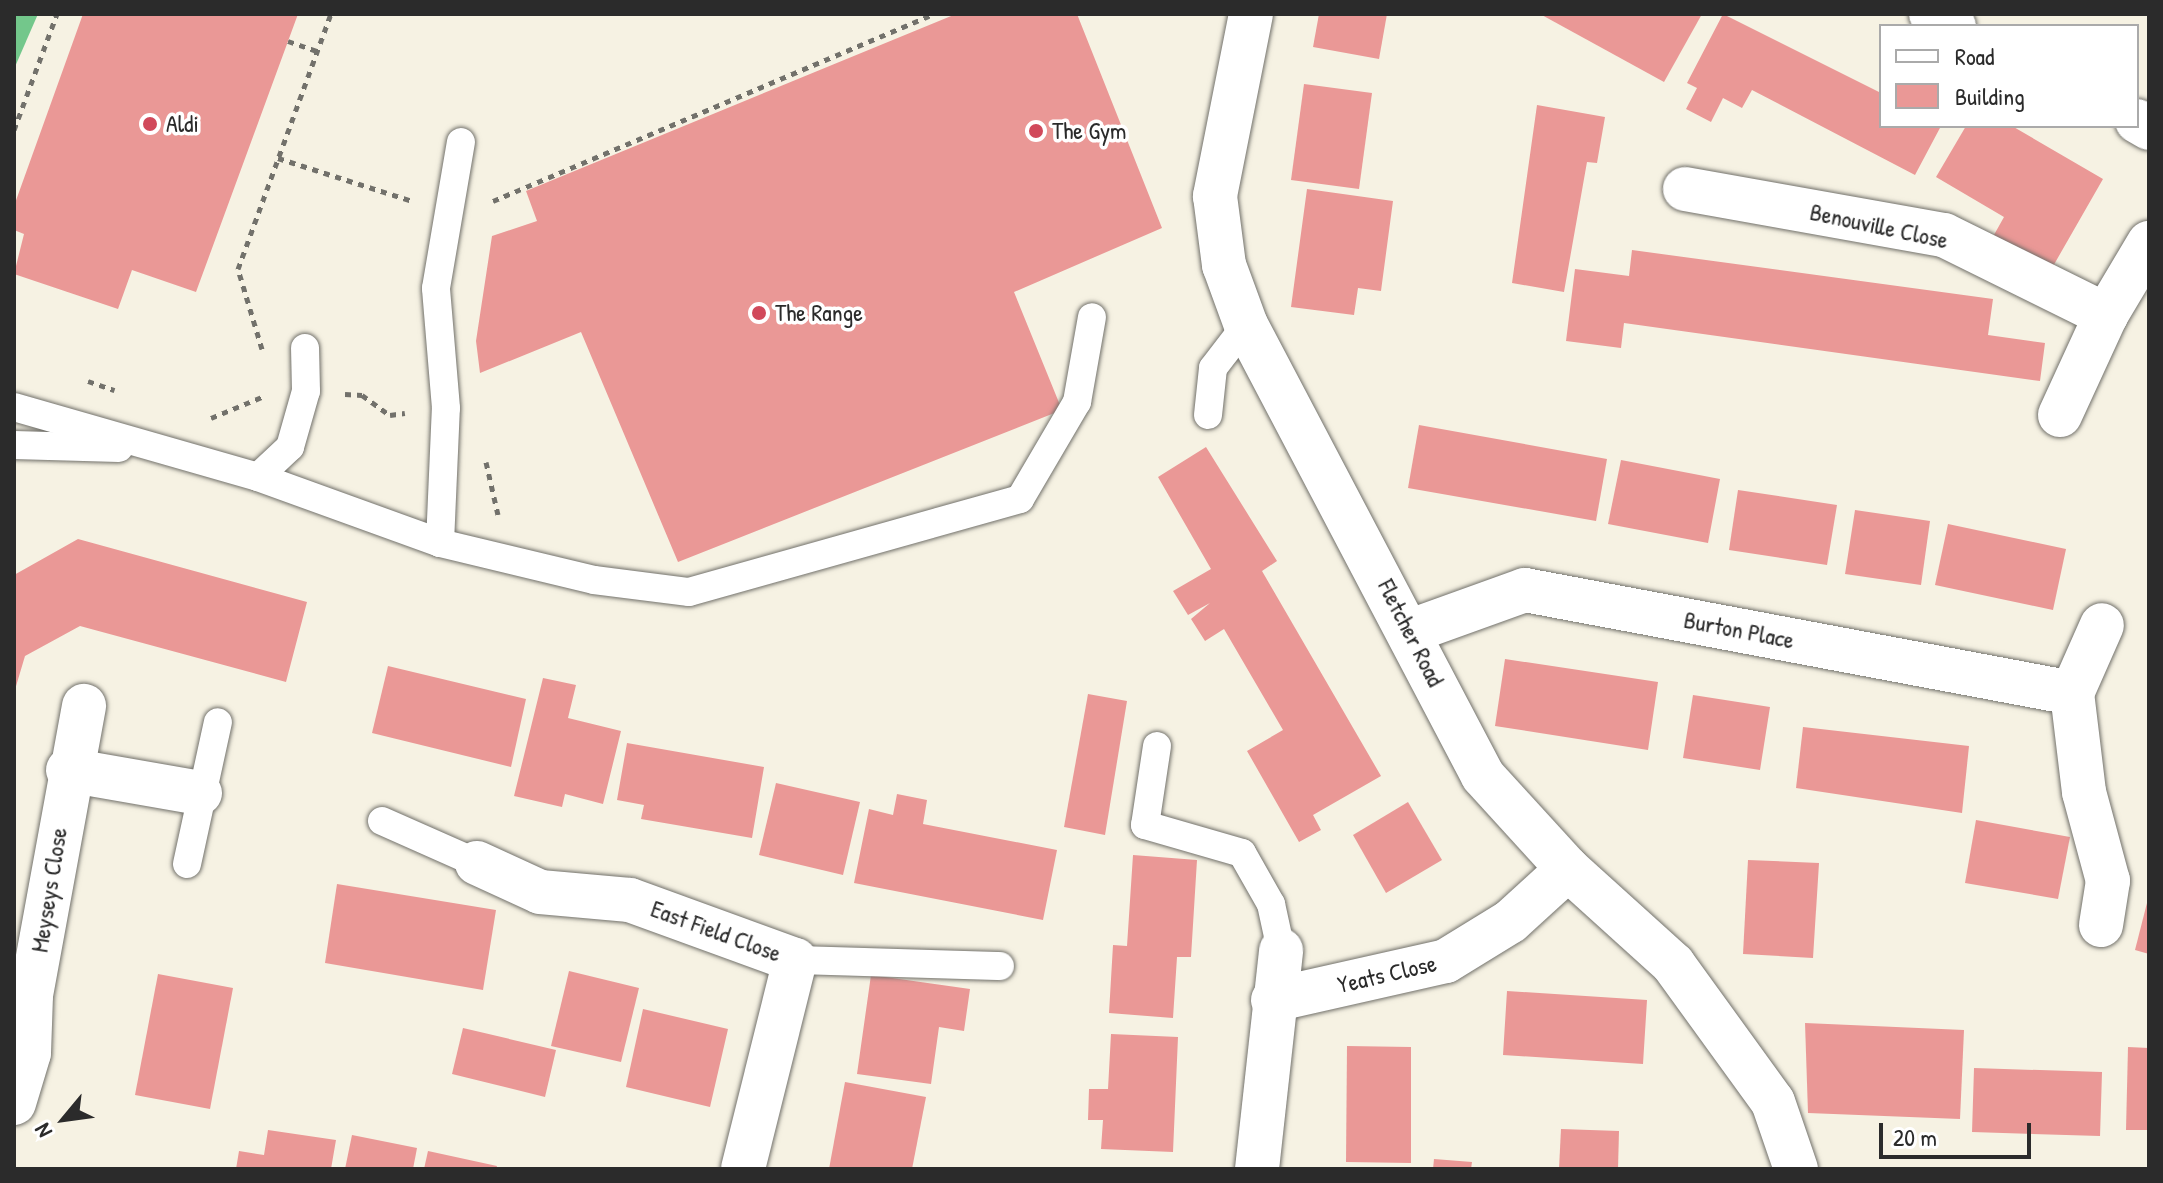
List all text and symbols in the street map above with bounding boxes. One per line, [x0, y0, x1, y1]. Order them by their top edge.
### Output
legend [1879, 24, 2139, 128]
text: Road [1955, 40, 1994, 72]
text: Building [1955, 80, 2025, 112]
place label: Aldi [166, 110, 199, 138]
marker: Aldi [141, 115, 159, 133]
place label: The Gym [1052, 117, 1126, 145]
marker: The Gym [1027, 122, 1045, 140]
street label: Benouville Close [1807, 197, 1951, 255]
place label: The Range [775, 299, 863, 327]
marker: The Range [750, 304, 768, 322]
street label: Fletcher Road [1372, 575, 1450, 691]
street label: Burton Place [1682, 605, 1796, 655]
street label: Meyseys Close [25, 826, 73, 954]
street label: East Field Close [647, 894, 785, 968]
street label: Yeats Close [1335, 949, 1439, 999]
north arrow [24, 1079, 104, 1159]
scale bar [1883, 1107, 2035, 1157]
text: N [27, 1118, 59, 1143]
text: 20 m [1893, 1121, 1937, 1153]

